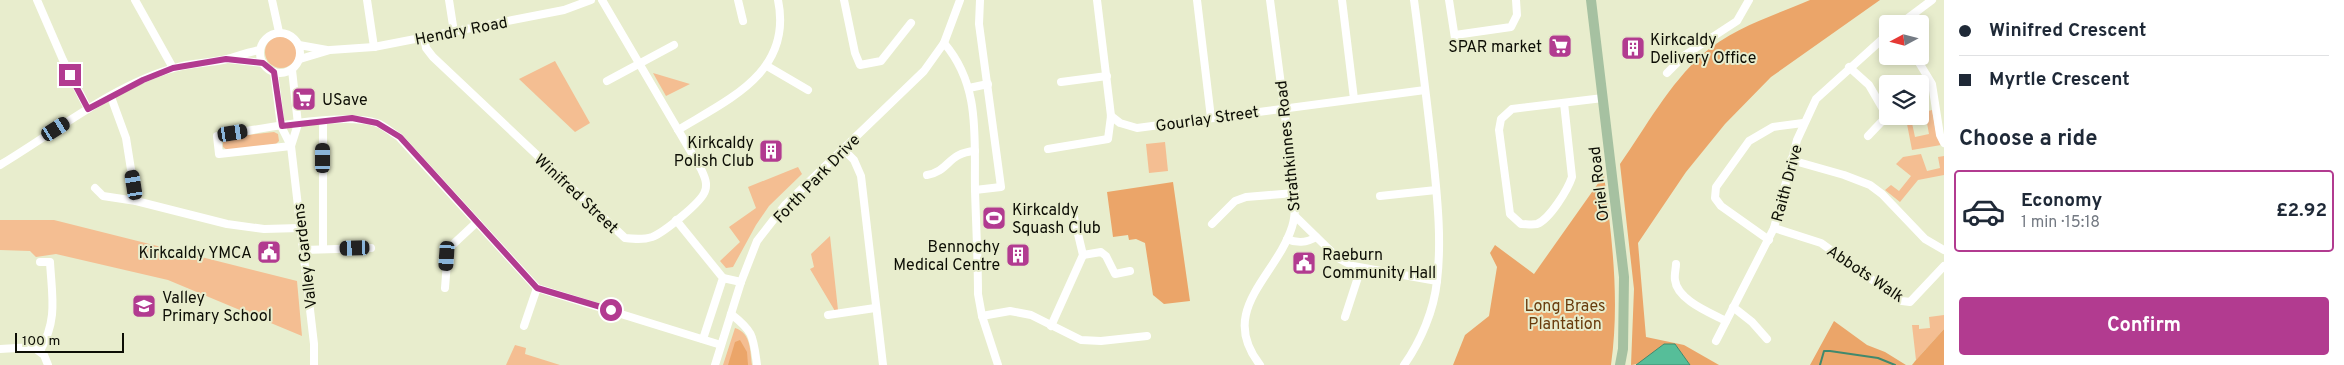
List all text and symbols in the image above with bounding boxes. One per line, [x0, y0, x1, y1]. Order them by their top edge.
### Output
street label: Hendry Road [413, 13, 509, 51]
north arrow [1879, 15, 1929, 65]
map controls [1879, 15, 1929, 125]
text: Winifred Crescent [1989, 19, 2147, 43]
place label: Kirkcaldy Delivery Office [1650, 31, 1756, 69]
supermarket icon: SPAR market [1547, 33, 1573, 59]
building icon: Kirkcaldy Delivery Office [1620, 35, 1646, 61]
place label: SPAR market [1448, 38, 1542, 58]
route end [59, 64, 81, 86]
text: Myrtle Crescent [1989, 68, 2130, 92]
button: layers [1879, 75, 1929, 125]
street label: Strathkinnes Road [1272, 79, 1306, 212]
supermarket icon: USave [291, 86, 317, 112]
place label: USave [322, 91, 368, 111]
street label: Gourlay Street [1154, 103, 1260, 137]
car [39, 115, 72, 143]
car [217, 123, 248, 143]
text: Choose a ride [1959, 126, 2097, 153]
street label: Forth Park Drive [770, 131, 865, 228]
place label: Kirkcaldy Polish Club [674, 134, 754, 172]
building icon: Kirkcaldy Polish Club [758, 138, 784, 164]
car [315, 143, 330, 173]
street label: Raith Drive [1768, 143, 1808, 224]
street label: Oriel Road [1585, 145, 1615, 222]
street label: Winifred Street [530, 151, 622, 238]
car [124, 169, 143, 201]
icon: car [1961, 189, 2006, 234]
text: Economy [2021, 189, 2102, 213]
text: £2.92 [2276, 199, 2327, 223]
place label: Kirkcaldy Squash Club [1012, 201, 1101, 239]
street label: Valley Gardens [290, 202, 322, 310]
sports icon: Kirkcaldy Squash Club [981, 205, 1007, 231]
text: 1 min · 15:18 [2021, 213, 2100, 233]
place label: Bennochy Medical Centre [893, 238, 1000, 276]
public building icon: Kirkcaldy YMCA [256, 239, 282, 265]
car [339, 240, 370, 256]
car [438, 241, 455, 271]
building icon: Bennochy Medical Centre [1005, 242, 1031, 268]
street label: Abbots Walk [1822, 242, 1907, 308]
place label: Kirkcaldy YMCA [138, 244, 252, 264]
place label: Raeburn Community Hall [1322, 246, 1436, 284]
public building icon: Raeburn Community Hall [1291, 250, 1317, 276]
place label: Valley Primary School [162, 289, 272, 327]
school or university icon: Valley Primary School [131, 293, 157, 319]
park label: Long Braes Plantation [1525, 297, 1605, 335]
button: Confirm [1959, 297, 2329, 355]
route start [600, 299, 622, 321]
scale bar [15, 330, 124, 353]
text: 100 m [22, 333, 60, 350]

